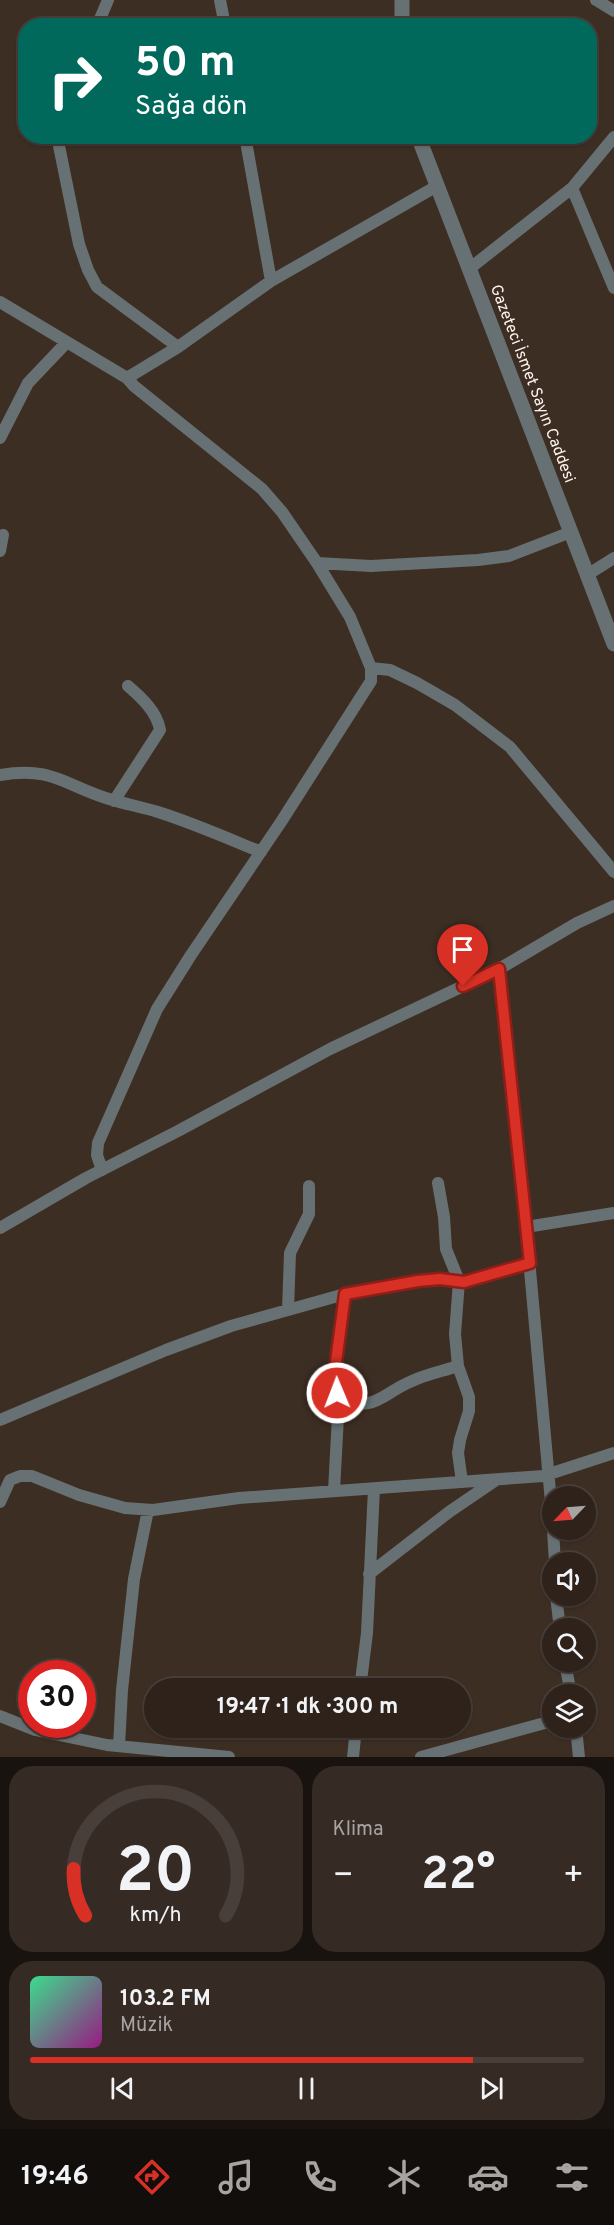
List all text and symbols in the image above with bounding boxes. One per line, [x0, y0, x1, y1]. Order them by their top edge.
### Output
text: 50 m [135, 38, 236, 91]
icon: right [36, 42, 114, 120]
text: Sağa dön [135, 90, 247, 124]
street label: Gazeteci İsmet Sayın Caddesi [485, 282, 580, 486]
pin [437, 924, 488, 986]
icon: arrive [446, 933, 479, 966]
position arrow [305, 1361, 369, 1425]
north arrow [542, 1486, 596, 1540]
map controls [542, 1486, 596, 1738]
button: sound [542, 1552, 596, 1606]
button: search [542, 1618, 596, 1672]
speed limit sign: 30 [18, 1660, 96, 1738]
button: layers [542, 1684, 596, 1738]
text: 19:47 · 1 dk · 300 m [217, 1694, 398, 1721]
text: Klima [333, 1817, 384, 1843]
text: 20 [116, 1835, 195, 1914]
text: 22° [421, 1848, 495, 1905]
text: − [333, 1856, 354, 1898]
text: + [563, 1856, 584, 1898]
text: km/h [130, 1902, 182, 1929]
text: 103.2 FM [120, 1986, 211, 2013]
text: Müzik [120, 2013, 173, 2039]
icon: previous [106, 2072, 139, 2105]
icon: pause [290, 2072, 323, 2105]
icon: next [475, 2072, 508, 2105]
icon: directions [131, 2156, 173, 2198]
icon: music [215, 2156, 257, 2198]
icon: phone [299, 2156, 341, 2198]
icon: climate [383, 2156, 425, 2198]
icon: car [467, 2156, 509, 2198]
icon: filters [551, 2156, 593, 2198]
text: 19:46 [21, 2160, 89, 2194]

